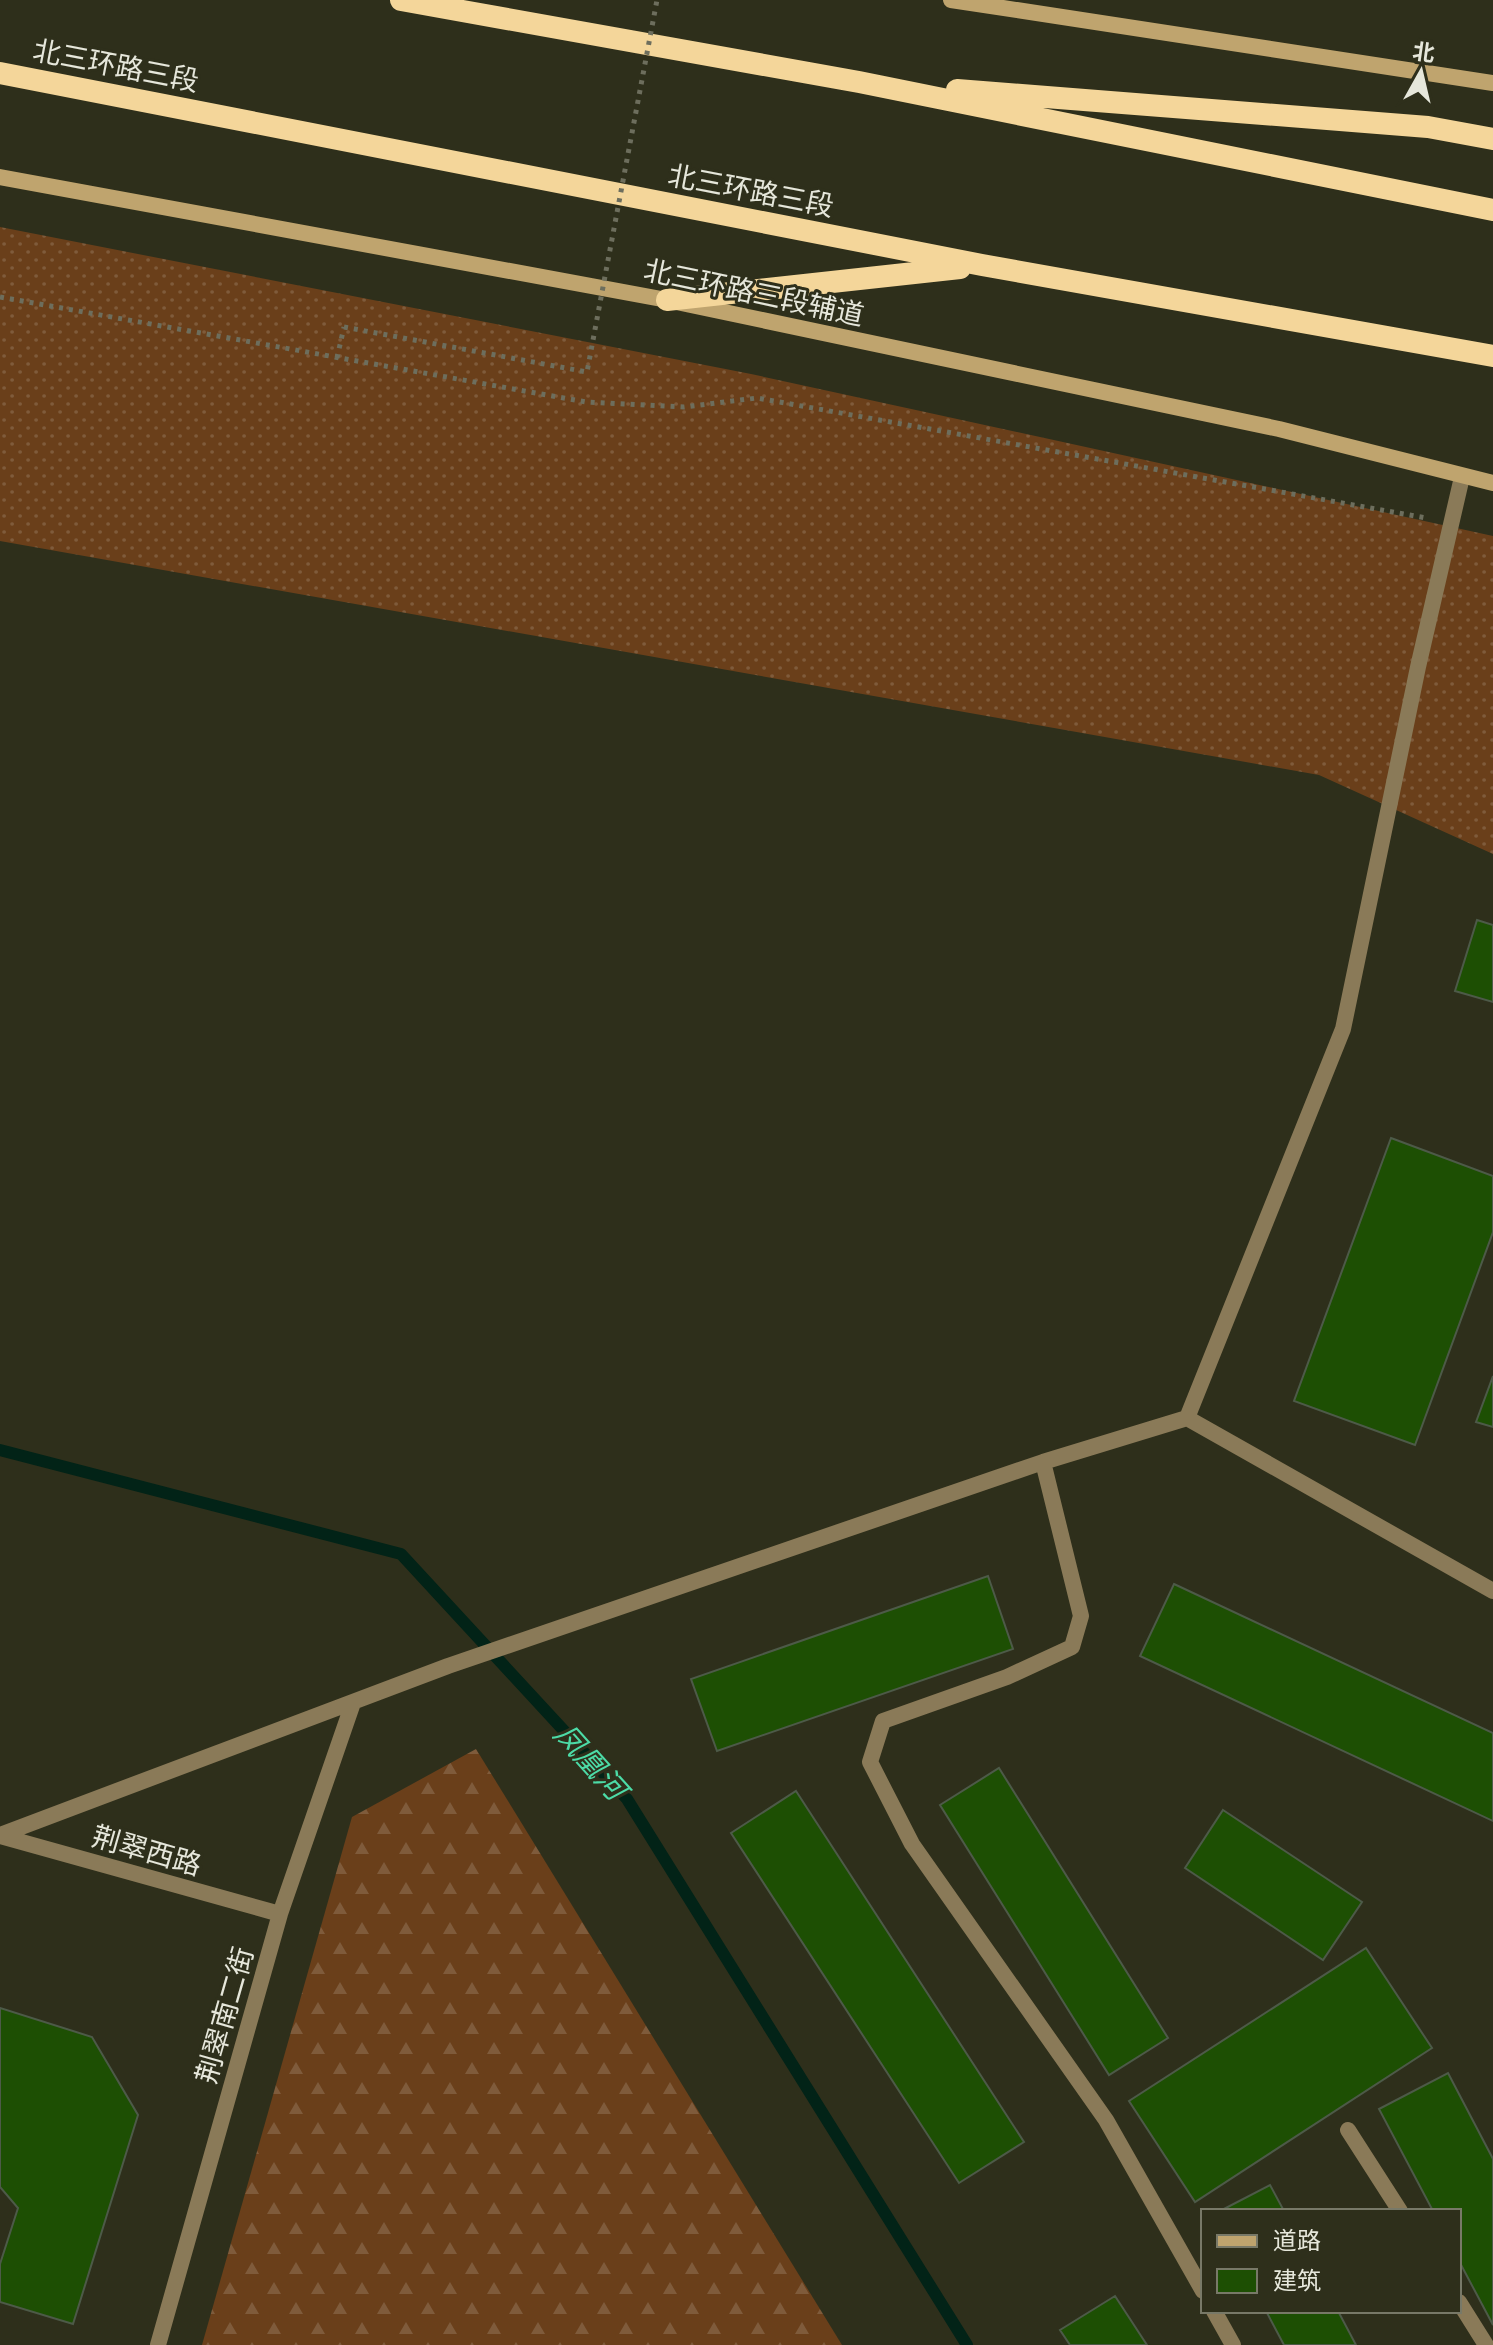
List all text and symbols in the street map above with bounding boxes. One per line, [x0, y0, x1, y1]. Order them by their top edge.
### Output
street label: 北三环路三段 [30, 31, 202, 99]
north arrow [1381, 32, 1461, 112]
text: 北 [1411, 37, 1437, 68]
street label: 北三环路三段 [665, 156, 837, 224]
street label: 北三环路三段辅道 [641, 251, 867, 333]
water label: 凤凰河 [546, 1715, 639, 1811]
street label: 荆翠西路 [88, 1817, 206, 1883]
street label: 荆翠南二街 [187, 1943, 261, 2087]
legend [1201, 2209, 1461, 2313]
text: 道路 [1273, 2225, 1321, 2256]
text: 建筑 [1273, 2265, 1321, 2296]

